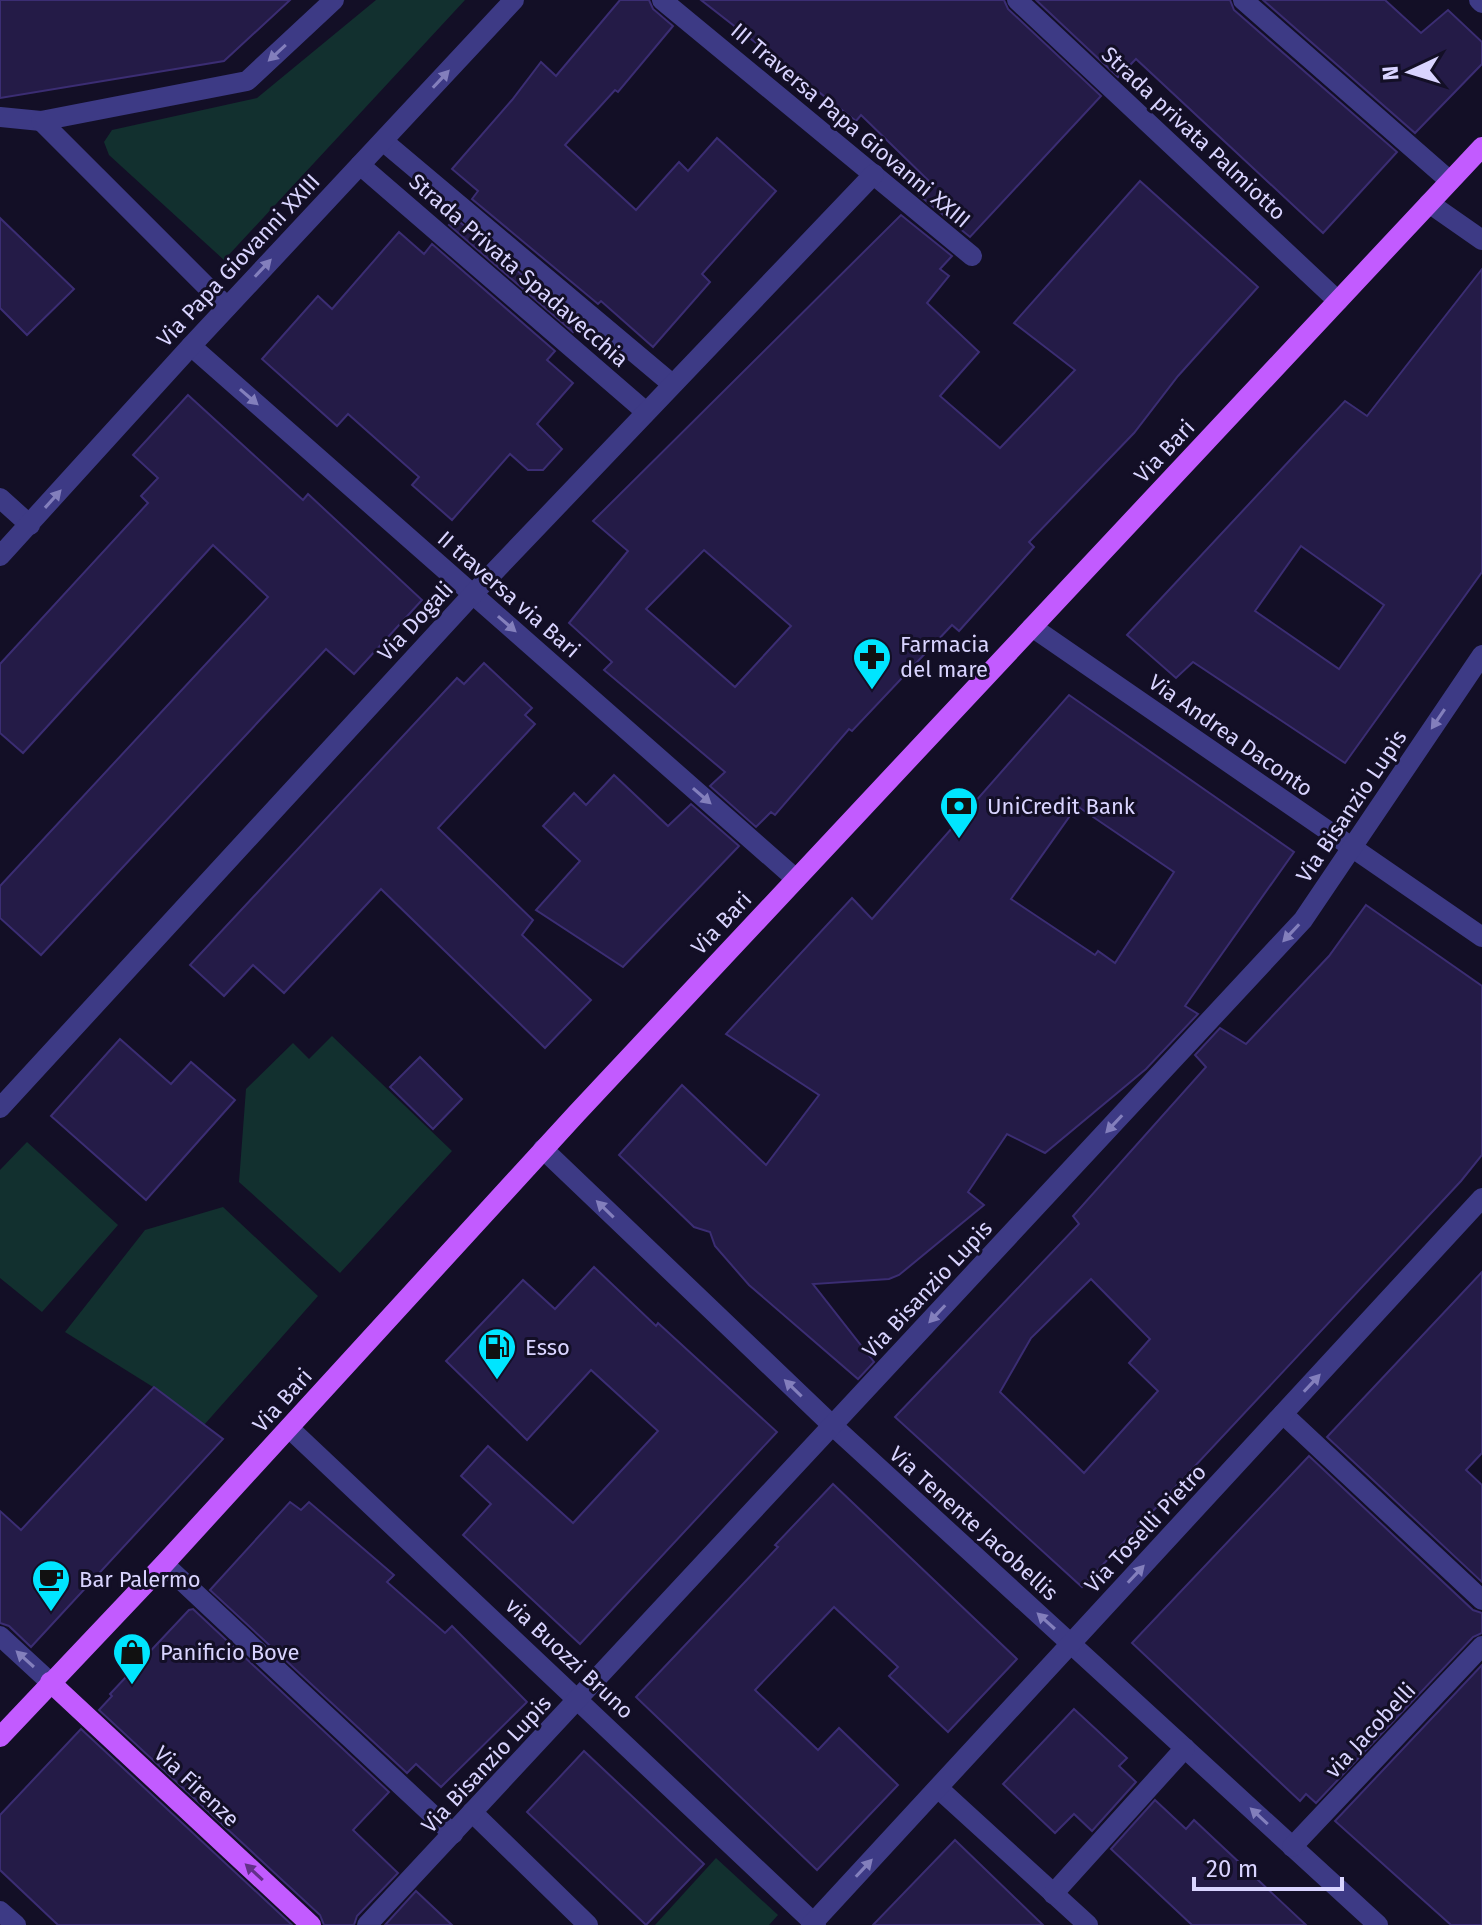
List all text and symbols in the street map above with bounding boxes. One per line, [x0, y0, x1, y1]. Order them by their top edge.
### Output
street label: III Traversa Papa Giovanni XXIII [725, 17, 976, 234]
north arrow [1370, 32, 1450, 112]
street label: Strada privata Palmiotto [1096, 41, 1292, 226]
one-way arrow [268, 44, 287, 62]
text: N [1377, 65, 1405, 82]
one-way arrow [432, 69, 450, 88]
street label: Via Papa Giovanni XXIII [151, 168, 326, 352]
street label: Strada Privata Spadavecchia [404, 168, 634, 373]
one-way arrow [254, 259, 272, 278]
one-way arrow [239, 388, 259, 405]
street label: Via Bari [1128, 414, 1200, 488]
one-way arrow [44, 489, 62, 508]
street label: II traversa via Bari [432, 525, 585, 664]
street label: Via Dogali [372, 576, 459, 667]
one-way arrow [498, 615, 517, 633]
place label: Farmacia del mare [900, 631, 989, 683]
pharmacy icon: Farmacia del mare [851, 636, 893, 691]
street label: Via Andrea Daconto [1143, 669, 1318, 802]
one-way arrow [1431, 709, 1446, 730]
street label: Via Bisanzio Lupis [1290, 725, 1412, 888]
bank icon: UniCredit Bank [938, 785, 980, 840]
one-way arrow [693, 787, 712, 805]
place label: UniCredit Bank [987, 793, 1136, 820]
street label: Via Bari [685, 886, 757, 960]
one-way arrow [1283, 924, 1301, 943]
one-way arrow [1105, 1114, 1123, 1133]
one-way arrow [596, 1200, 615, 1218]
street label: Via Bisanzio Lupis [857, 1215, 998, 1364]
one-way arrow [928, 1304, 946, 1323]
fuel station icon: Esso [476, 1326, 518, 1381]
place label: Esso [525, 1334, 570, 1361]
street label: Via Bari [247, 1363, 318, 1438]
one-way arrow [1302, 1373, 1320, 1392]
one-way arrow [784, 1380, 803, 1398]
street label: Via Tenente Jacobellis [884, 1441, 1064, 1606]
street label: Via Toselli Pietro [1079, 1458, 1212, 1598]
cafe icon: Bar Palermo [30, 1558, 72, 1613]
one-way arrow [1126, 1564, 1144, 1583]
place label: Bar Palermo [79, 1566, 201, 1593]
street label: via Buozzi Bruno [500, 1592, 639, 1725]
one-way arrow [1037, 1613, 1056, 1631]
shop icon: Panificio Bove [111, 1631, 153, 1686]
place label: Panificio Bove [160, 1639, 300, 1666]
one-way arrow [16, 1650, 35, 1668]
street label: via Jacobelli [1319, 1677, 1421, 1784]
street label: Via Bisanzio Lupis [416, 1690, 557, 1839]
street label: Via Firenze [148, 1740, 245, 1833]
one-way arrow [1249, 1807, 1268, 1825]
scale bar [1194, 1841, 1342, 1891]
text: 20 m [1206, 1855, 1258, 1883]
one-way arrow [855, 1858, 873, 1877]
one-way arrow [245, 1863, 264, 1881]

